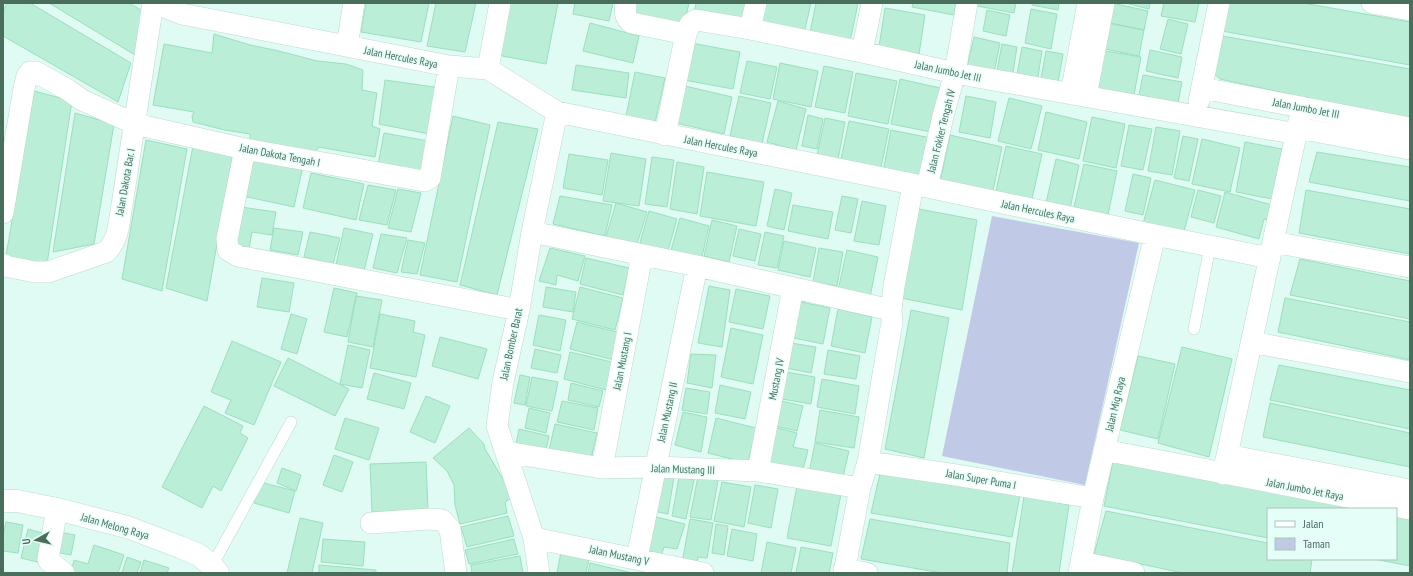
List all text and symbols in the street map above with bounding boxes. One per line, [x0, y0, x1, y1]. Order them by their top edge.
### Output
street label: Jalan Hercules Raya [362, 43, 439, 71]
street label: Jalan Jumbo Jet III [912, 57, 983, 85]
street label: Jalan Fokker Tengah IV [924, 87, 958, 175]
street label: Jalan Jumbo Jet III [1270, 94, 1341, 121]
street label: Jalan Hercules Raya [682, 132, 759, 160]
street label: Jalan Dakota Tengah I [238, 140, 321, 170]
street label: Jalan Dakota Bar. I [112, 147, 138, 218]
street label: Jalan Hercules Raya [999, 196, 1076, 226]
street label: Jalan Bomber Barat [496, 307, 525, 382]
street label: Jalan Mustang I [609, 331, 634, 392]
street label: Mustang IV [765, 356, 787, 401]
street label: Jalan Mig Raya [1102, 375, 1128, 434]
street label: Jalan Mustang II [654, 381, 680, 444]
street label: Jalan Mustang III [650, 461, 715, 477]
street label: Jalan Super Puma I [944, 466, 1017, 492]
street label: Jalan Jumbo Jet Raya [1264, 474, 1345, 503]
legend [1267, 508, 1397, 560]
street label: Jalan Melong Raya [78, 509, 151, 542]
text: Jalan [1302, 516, 1324, 531]
north arrow [16, 520, 56, 560]
text: Taman [1303, 536, 1330, 551]
text: U [19, 537, 33, 545]
street label: Jalan Mustang V [587, 542, 651, 568]

